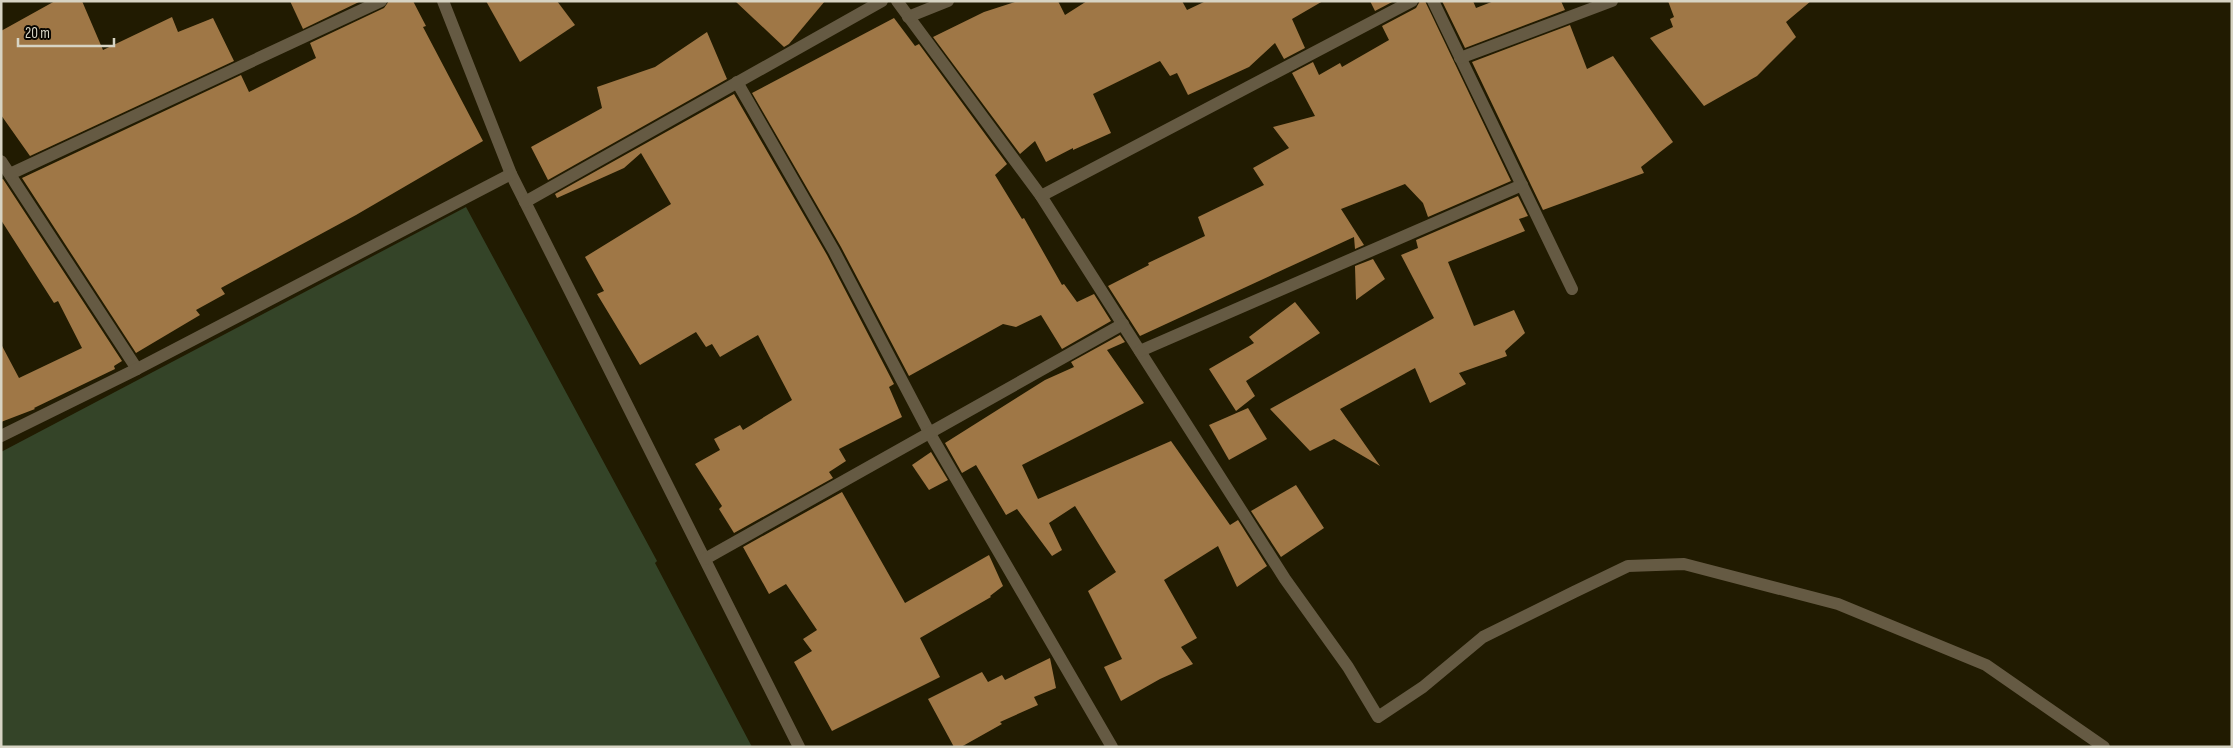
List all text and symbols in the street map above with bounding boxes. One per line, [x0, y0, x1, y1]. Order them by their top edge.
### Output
scale bar [18, 15, 114, 47]
text: 20 m [25, 24, 50, 43]

